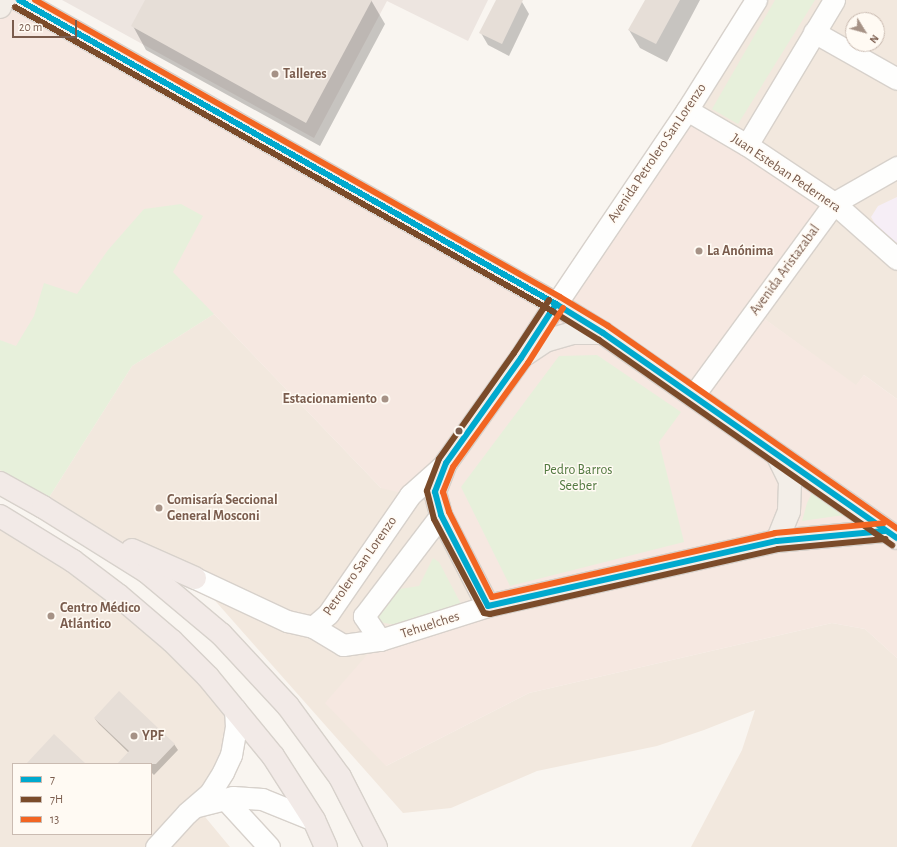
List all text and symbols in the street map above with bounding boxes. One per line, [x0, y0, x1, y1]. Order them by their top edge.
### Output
scale bar [14, 12, 79, 38]
north arrow [845, 12, 885, 52]
text: 20 m [19, 21, 42, 33]
text: N [867, 33, 881, 45]
place label: Talleres [283, 66, 327, 82]
marker: Talleres [270, 69, 280, 79]
street label: Avenida Petrolero San Lorenzo [604, 80, 710, 226]
street label: Juan Esteban Pedernera [728, 130, 844, 216]
street label: Avenida Aristazabal [746, 221, 824, 319]
place label: La Anónima [707, 243, 774, 259]
marker: La Anónima [694, 246, 704, 256]
place label: Estacionamiento [283, 391, 377, 407]
marker: Estacionamiento [380, 394, 390, 404]
unlabelled marker [454, 426, 464, 436]
park label: Pedro Barros Seeber [543, 462, 613, 494]
place label: Comisaría Seccional General Mosconi [167, 492, 278, 524]
marker: Comisaría Seccional General Mosconi [154, 503, 164, 513]
street label: Petrolero San Lorenzo [319, 513, 401, 619]
place label: Centro Médico Atlántico [60, 600, 141, 632]
street label: Tehuelches [398, 608, 462, 642]
marker: Centro Médico Atlántico [45, 610, 57, 622]
place label: YPF [142, 728, 164, 744]
marker: YPF [129, 731, 139, 741]
legend [12, 763, 152, 835]
text: 7 [50, 773, 55, 785]
text: 7H [50, 793, 63, 805]
text: 13 [50, 813, 59, 825]

